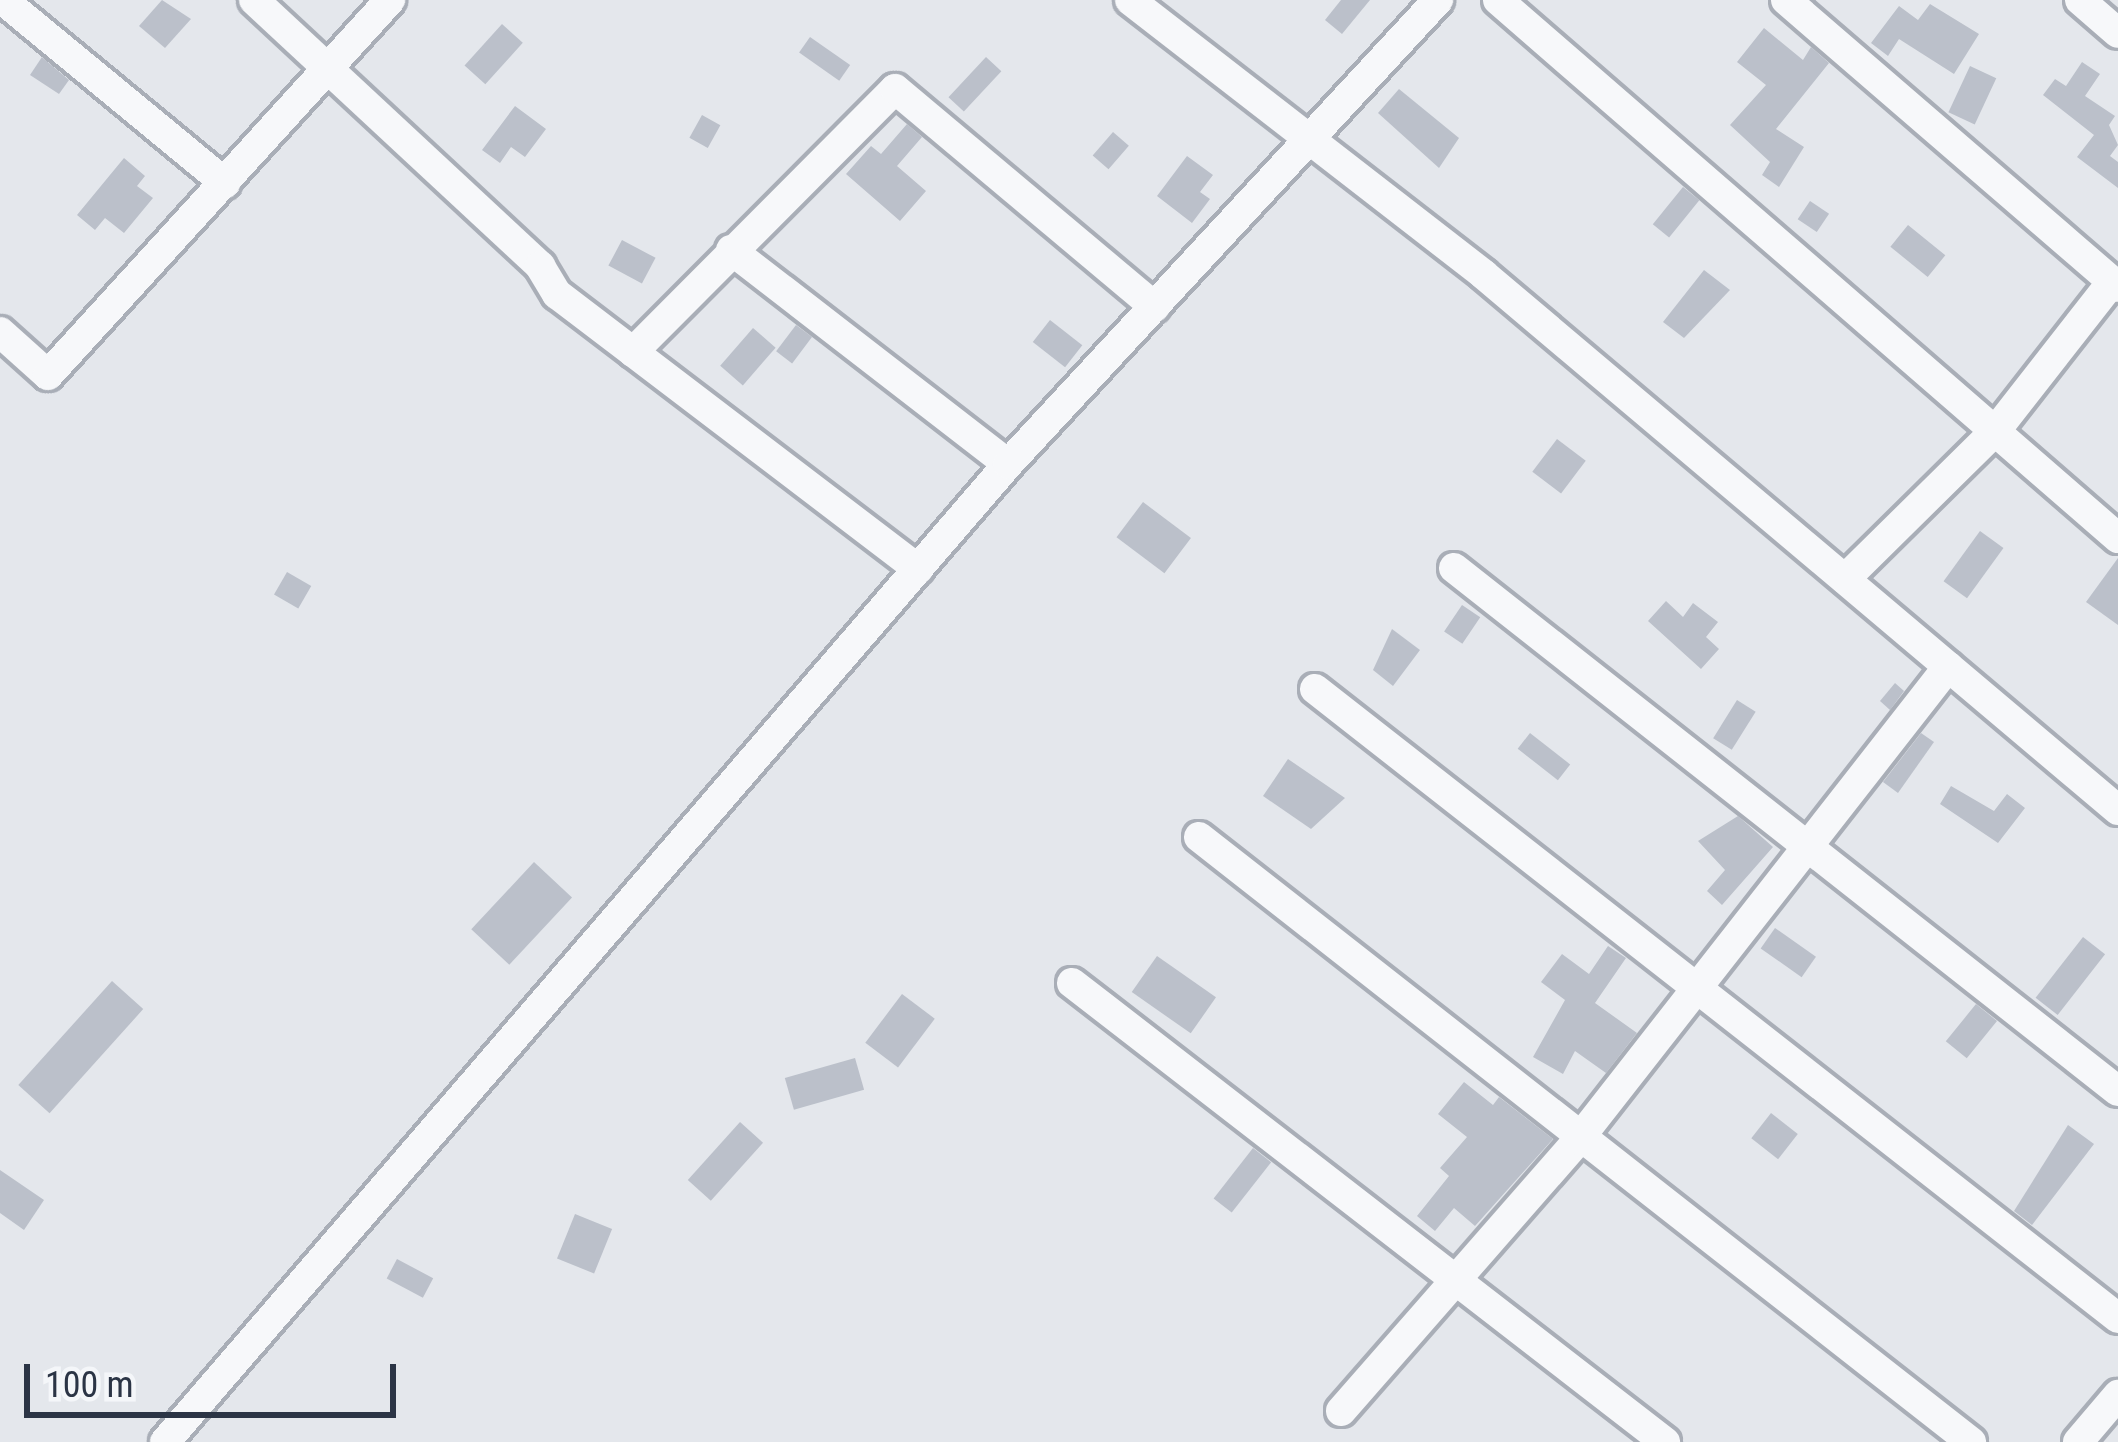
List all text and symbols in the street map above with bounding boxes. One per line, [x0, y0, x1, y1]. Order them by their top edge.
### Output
scale bar [30, 1340, 402, 1414]
text: 100 m [45, 1364, 134, 1406]

